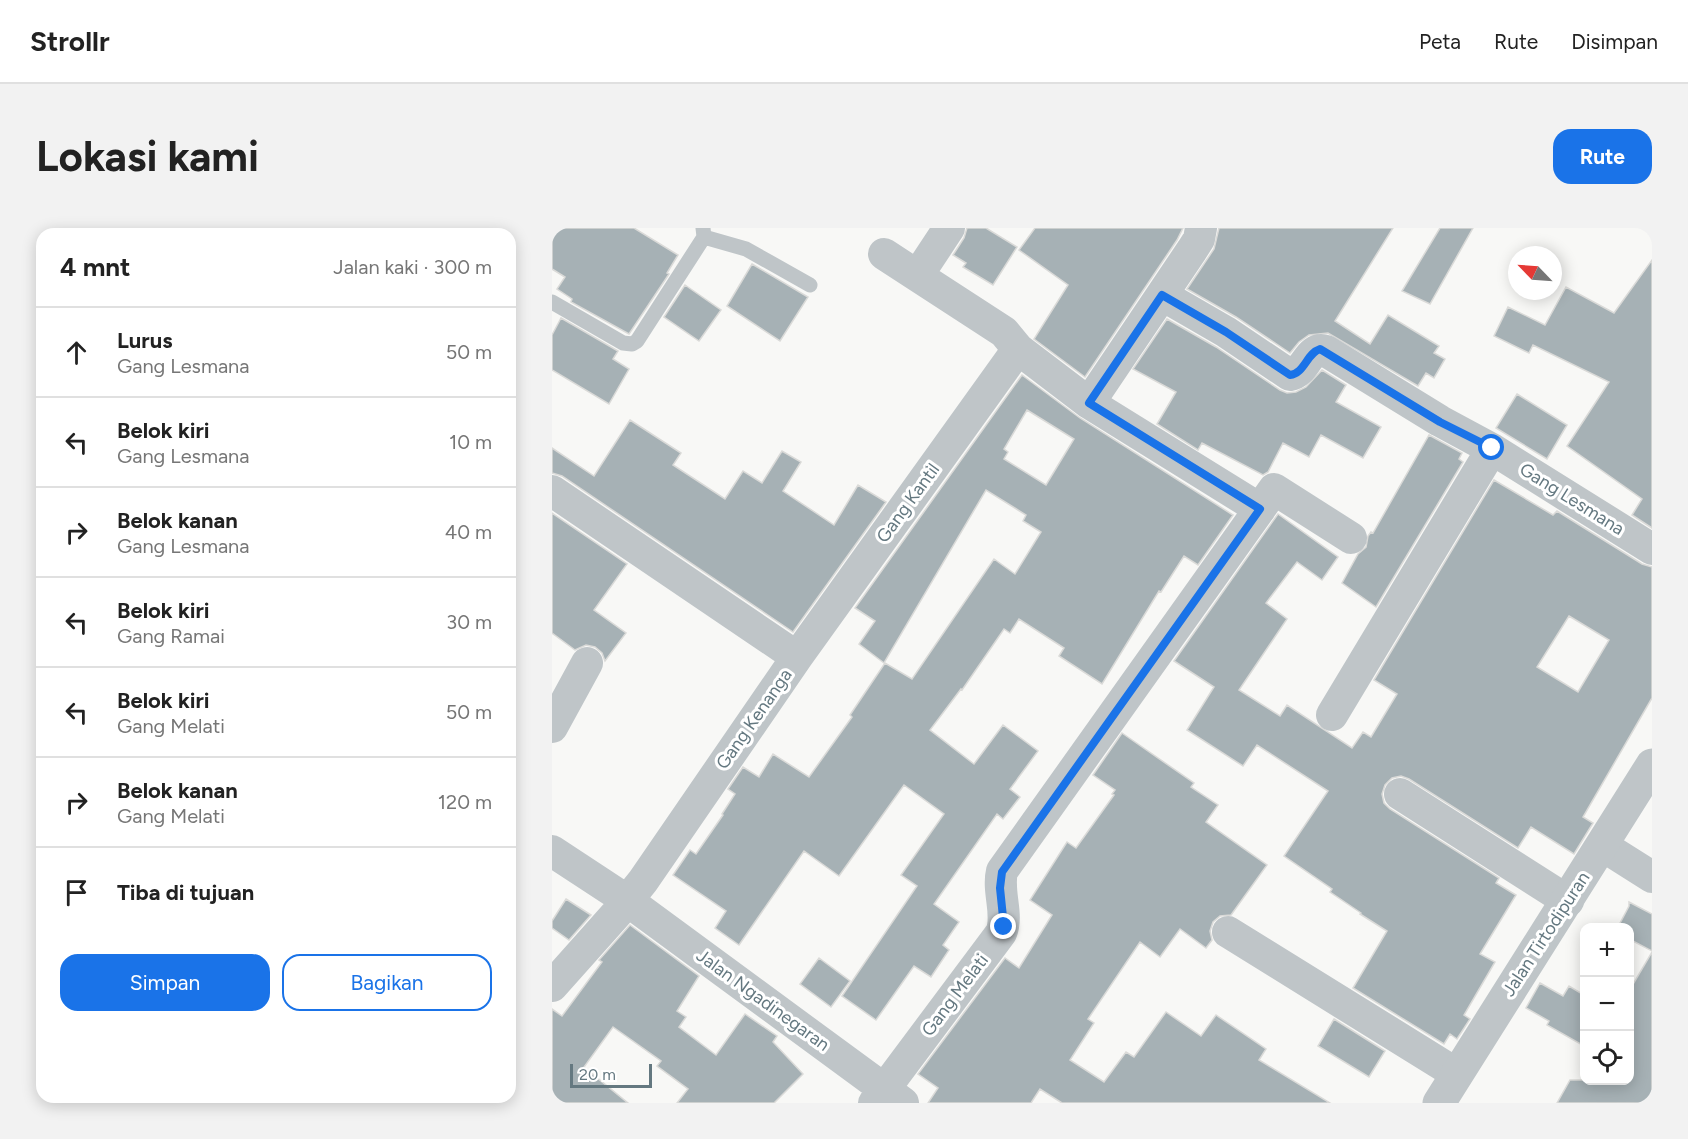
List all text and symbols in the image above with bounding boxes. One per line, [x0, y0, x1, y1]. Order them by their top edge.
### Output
text: Strollr [30, 24, 110, 58]
text: Peta [1419, 29, 1461, 54]
text: Rute [1494, 29, 1538, 54]
text: Disimpan [1571, 29, 1658, 54]
button: Rute [1553, 129, 1652, 184]
text: Lokasi kami [36, 131, 259, 182]
north arrow [1508, 246, 1562, 300]
text: 4 mnt [60, 251, 131, 283]
text: Jalan kaki · 300 m [333, 255, 492, 279]
text: Lurus [117, 327, 172, 354]
icon: ahead [60, 336, 93, 369]
text: 50 m [446, 340, 492, 364]
text: Gang Lesmana [117, 354, 249, 378]
text: Belok kiri [117, 417, 210, 444]
icon: left [60, 426, 93, 459]
text: 10 m [449, 430, 492, 454]
route start [1478, 434, 1504, 460]
text: Gang Lesmana [117, 444, 249, 468]
street label: Gang Lesmana [1516, 458, 1628, 540]
street label: Gang Kantil [872, 459, 944, 547]
text: Belok kanan [117, 507, 238, 534]
icon: right [60, 516, 93, 549]
text: 40 m [445, 520, 492, 544]
text: Gang Lesmana [117, 534, 249, 558]
text: Belok kiri [117, 597, 210, 624]
icon: left [60, 606, 93, 639]
text: 30 m [446, 610, 492, 634]
text: Gang Ramai [117, 624, 225, 648]
street label: Gang Kenanga [711, 665, 797, 773]
text: Belok kiri [117, 687, 210, 714]
icon: left [60, 696, 93, 729]
text: 50 m [446, 700, 492, 724]
text: Gang Melati [117, 714, 225, 738]
text: Belok kanan [117, 777, 238, 804]
icon: right [60, 786, 93, 819]
text: 120 m [438, 790, 492, 814]
text: Gang Melati [117, 804, 225, 828]
street label: Jalan Tirtodipuran [1498, 868, 1594, 1000]
icon: arrive [60, 876, 93, 909]
text: Tiba di tujuan [117, 879, 254, 906]
route end [990, 913, 1016, 939]
map controls [1580, 923, 1634, 1085]
button: + [1580, 923, 1634, 977]
street label: Jalan Ngadinegaran [692, 944, 834, 1056]
street label: Gang Melati [917, 950, 993, 1040]
button: Simpan [60, 954, 270, 1011]
button: Bagikan [282, 954, 492, 1011]
button: − [1580, 977, 1634, 1031]
button: locate [1580, 1031, 1634, 1085]
scale bar [570, 1061, 652, 1088]
text: 20 m [579, 1065, 616, 1084]

